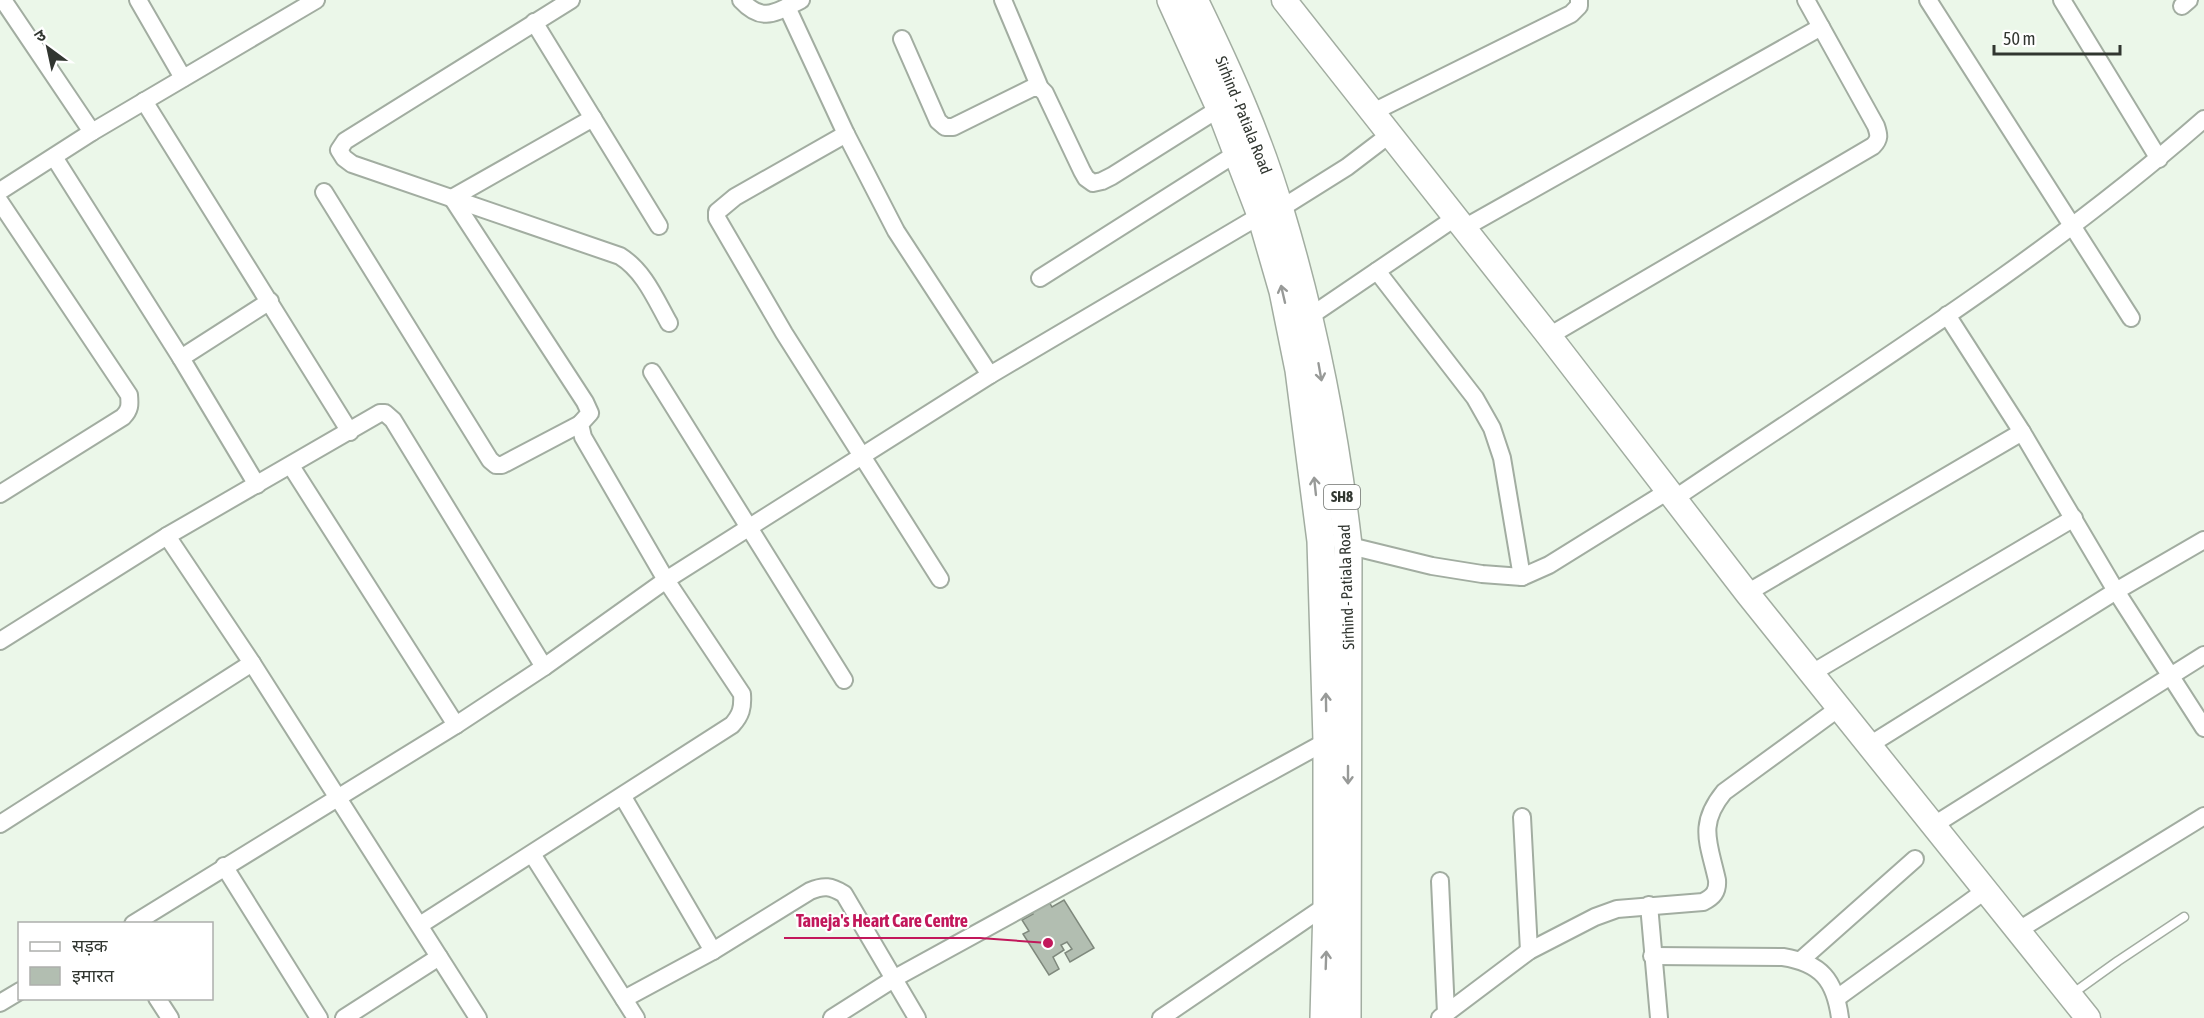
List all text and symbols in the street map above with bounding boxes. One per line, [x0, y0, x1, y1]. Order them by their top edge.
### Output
north arrow [18, 18, 78, 78]
scale bar [1994, 18, 2120, 56]
text: उ [31, 25, 49, 46]
text: 50 m [2003, 28, 2035, 49]
street label: Sirhind - Patiala Road [1212, 53, 1276, 177]
one-way arrow [1277, 284, 1289, 303]
one-way arrow [1315, 362, 1326, 382]
one-way arrow [1309, 477, 1320, 496]
road number: SH8 [1324, 485, 1360, 509]
street label: Sirhind - Patiala Road [1335, 524, 1357, 650]
one-way arrow [1320, 692, 1331, 712]
one-way arrow [1343, 764, 1354, 784]
callout: Taneja's Heart Care Centre [784, 902, 980, 938]
text: Taneja's Heart Care Centre [796, 910, 968, 931]
legend [18, 922, 213, 1000]
text: सड़क [72, 935, 109, 956]
one-way arrow [1320, 950, 1331, 970]
text: इमारत [72, 965, 115, 986]

